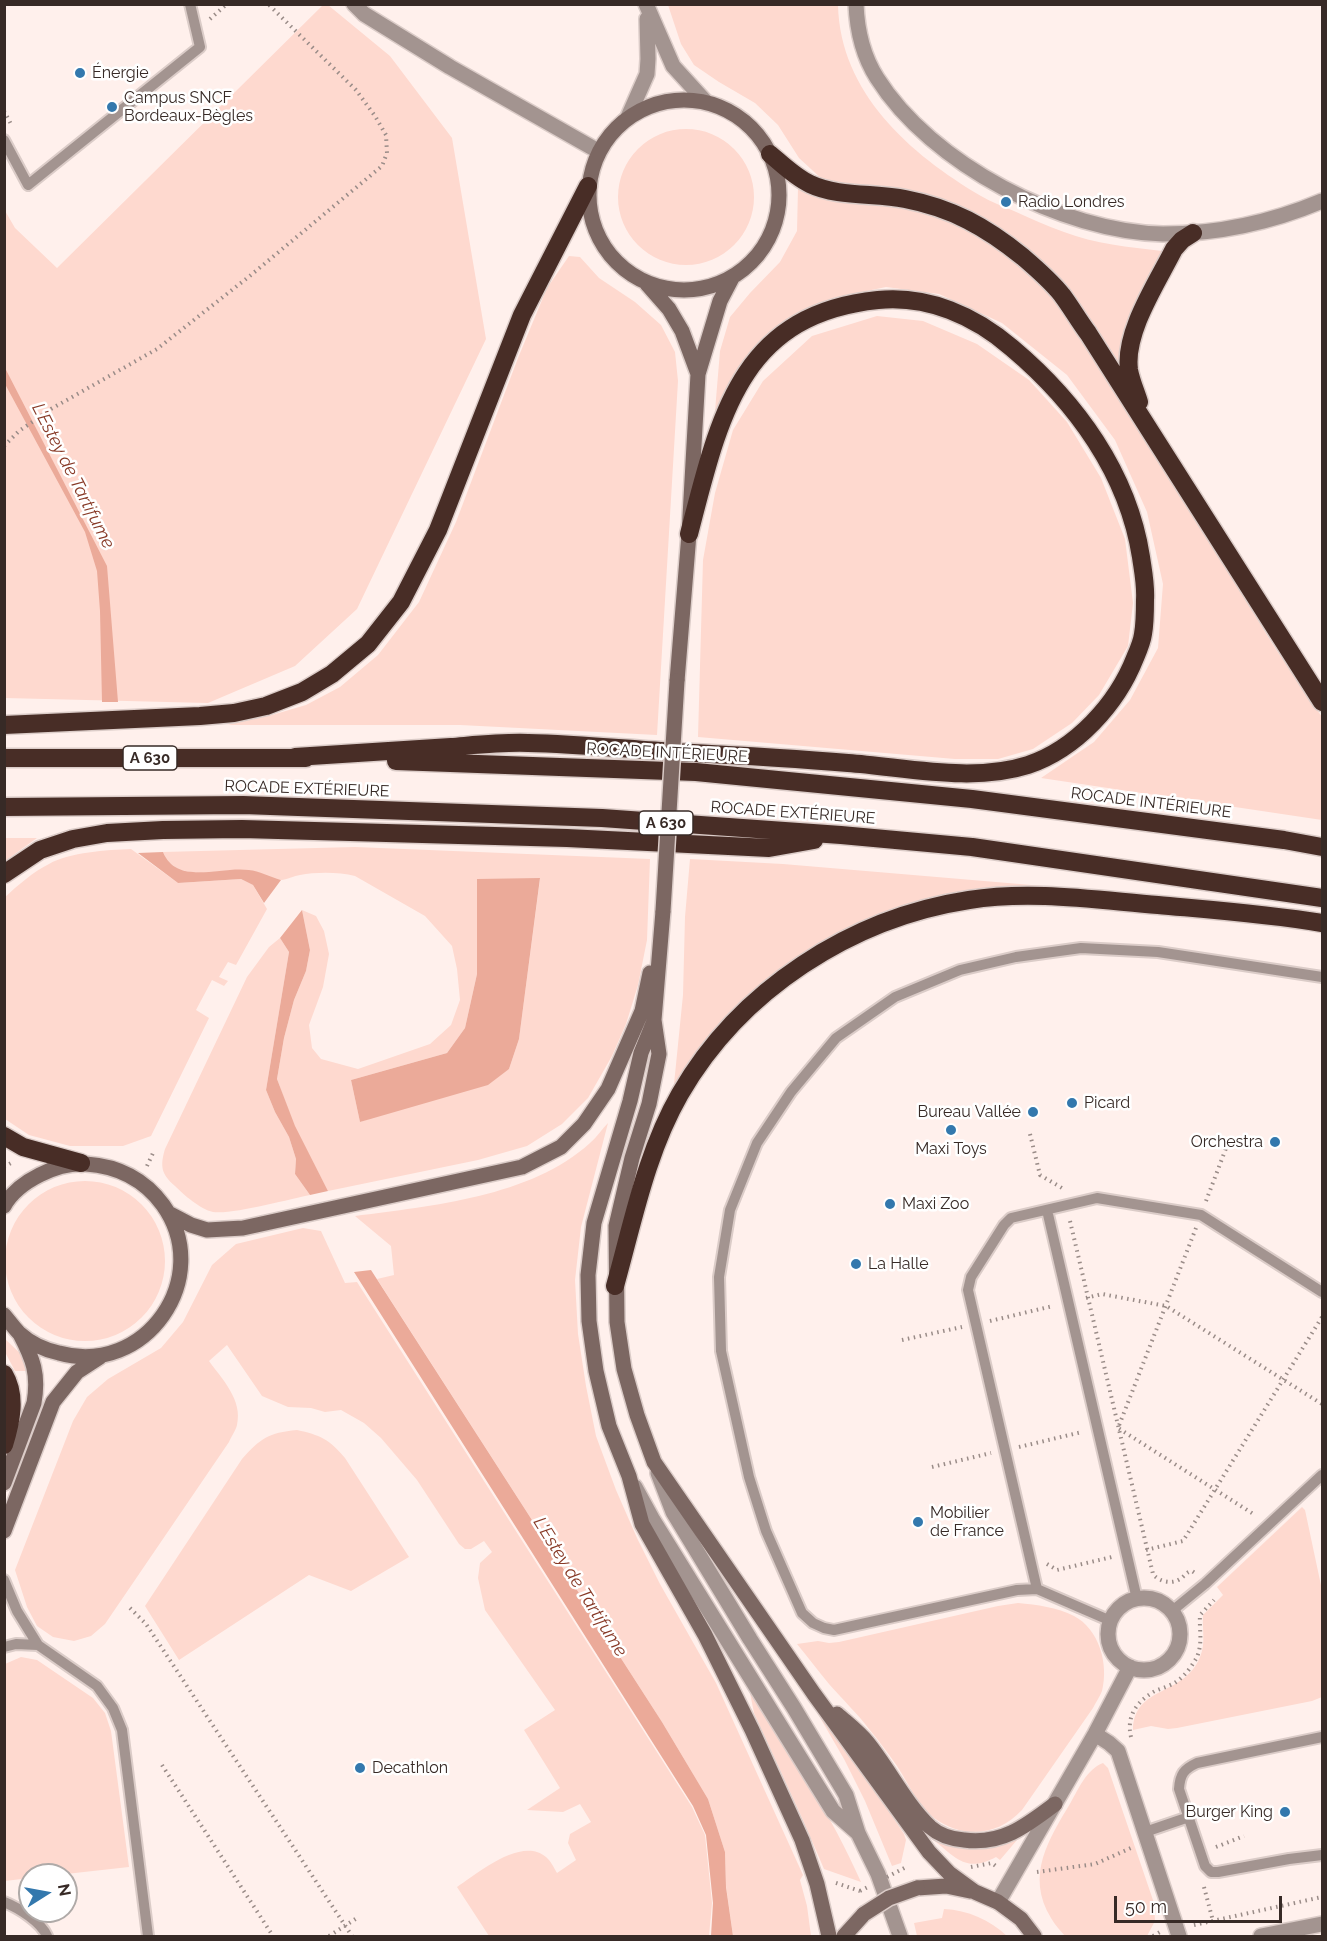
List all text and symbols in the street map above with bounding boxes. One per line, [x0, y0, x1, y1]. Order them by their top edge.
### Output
place label: Énergie [92, 63, 149, 83]
marker: Énergie [73, 66, 87, 80]
place label: Campus SNCF Bordeaux-Bègles [124, 88, 253, 126]
marker: Campus SNCF Bordeaux-Bègles [105, 100, 119, 114]
place label: Radio Londres [1018, 192, 1125, 212]
marker: Radio Londres [999, 195, 1013, 209]
water label: L'Estey de Tartifume [27, 400, 119, 552]
street label: ROCADE INTÉRIEURE [586, 739, 748, 767]
road number: A 630 [123, 746, 177, 770]
street label: ROCADE EXTÉRIEURE [224, 777, 390, 801]
street label: ROCADE INTÉRIEURE [1070, 784, 1232, 822]
street label: ROCADE EXTÉRIEURE [710, 798, 876, 828]
road number: A 630 [639, 811, 693, 835]
place label: Picard [1084, 1093, 1130, 1113]
marker: Picard [1065, 1096, 1079, 1110]
place label: Bureau Vallée [918, 1102, 1021, 1122]
marker: Bureau Vallée [1026, 1105, 1040, 1119]
marker: Maxi Toys [944, 1123, 958, 1137]
place label: Orchestra [1191, 1132, 1263, 1152]
marker: Orchestra [1268, 1135, 1282, 1149]
place label: Maxi Toys [915, 1139, 987, 1159]
place label: Maxi Zoo [902, 1194, 969, 1214]
marker: Maxi Zoo [883, 1197, 897, 1211]
place label: La Halle [868, 1254, 929, 1274]
marker: La Halle [849, 1257, 863, 1271]
place label: Mobilier de France [930, 1503, 1004, 1541]
water label: L'Estey de Tartifume [528, 1513, 632, 1661]
marker: Mobilier de France [911, 1515, 925, 1529]
place label: Decathlon [372, 1758, 448, 1778]
marker: Decathlon [353, 1761, 367, 1775]
place label: Burger King [1185, 1802, 1273, 1822]
marker: Burger King [1278, 1805, 1292, 1819]
north arrow [18, 1863, 78, 1923]
text: N [54, 1882, 75, 1898]
scale bar [1117, 1884, 1285, 1922]
text: 50 m [1125, 1896, 1167, 1917]

